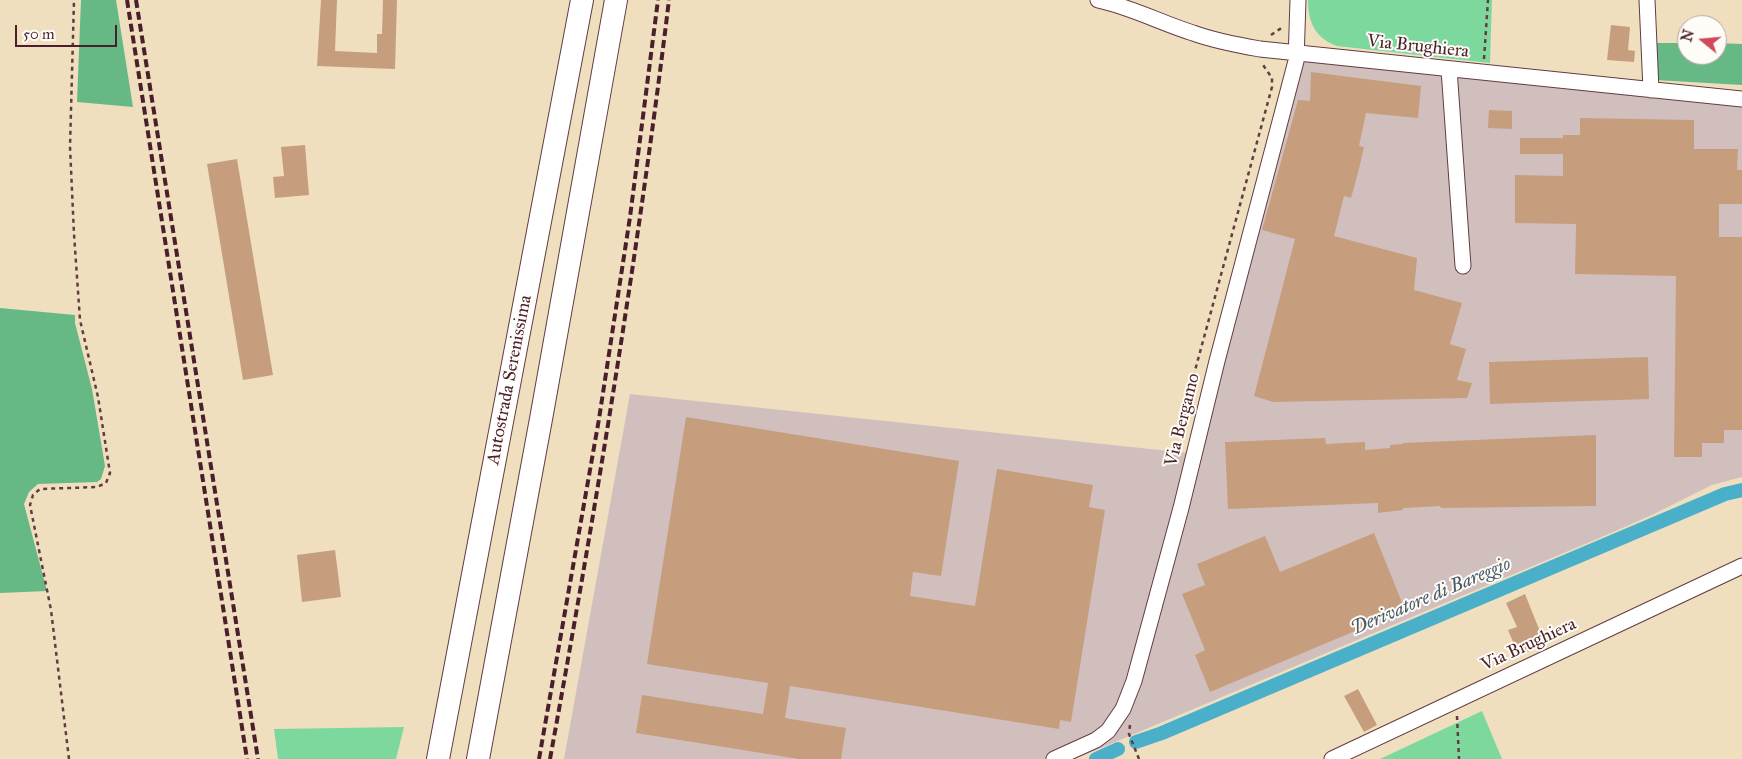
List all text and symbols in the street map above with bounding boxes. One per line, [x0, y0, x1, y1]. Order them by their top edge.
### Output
scale bar [18, 15, 120, 47]
north arrow [1677, 15, 1727, 65]
text: 50 m [23, 25, 55, 43]
text: N [1678, 28, 1698, 44]
street label: Via Brughiera [1366, 31, 1470, 63]
street label: Autostrada Serenissima [483, 293, 537, 467]
street label: Via Bergamo [1161, 371, 1205, 469]
water label: Derivatore di Bareggio [1348, 553, 1514, 641]
street label: Via Brughiera [1478, 614, 1580, 676]

